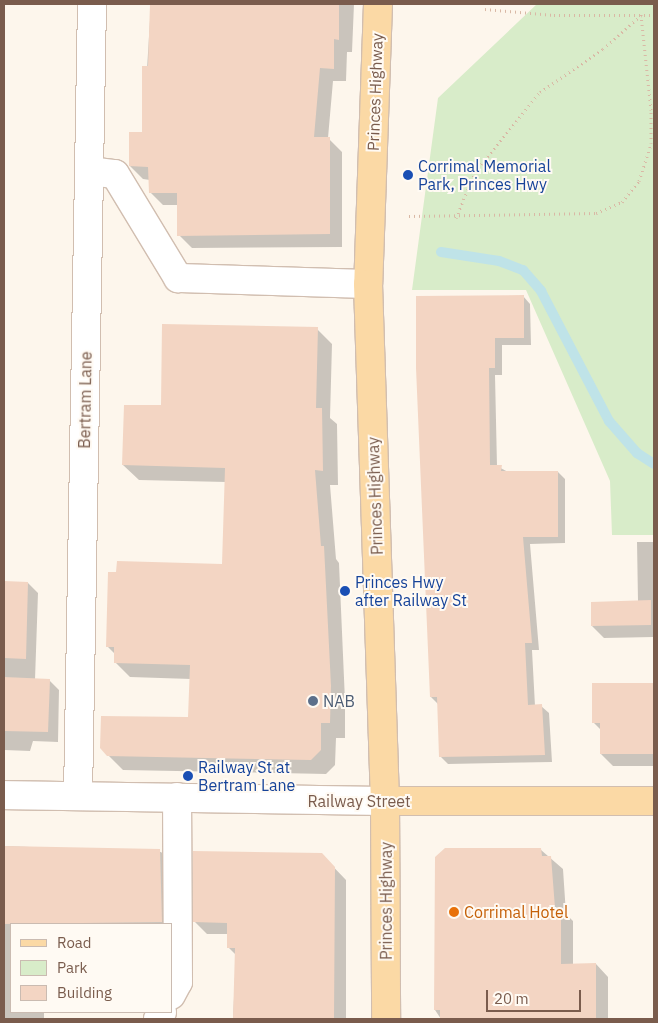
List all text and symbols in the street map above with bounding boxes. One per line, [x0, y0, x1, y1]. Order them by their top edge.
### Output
street label: Princes Highway [363, 33, 387, 151]
place label: Corrimal Memorial Park, Princes Hwy [418, 156, 551, 194]
marker: Corrimal Memorial Park, Princes Hwy [402, 169, 414, 181]
street label: Bertram Lane [75, 351, 95, 449]
street label: Princes Highway [363, 437, 387, 555]
place label: Princes Hwy after Railway St [355, 572, 467, 610]
marker: Princes Hwy after Railway St [339, 585, 351, 597]
place label: NAB [323, 691, 355, 711]
marker: NAB [307, 695, 319, 707]
place label: Railway St at Bertram Lane [198, 757, 295, 795]
marker: Railway St at Bertram Lane [182, 770, 194, 782]
street label: Railway Street [307, 791, 411, 811]
street label: Princes Highway [376, 842, 396, 960]
place label: Corrimal Hotel [464, 902, 568, 922]
marker: Corrimal Hotel [448, 906, 460, 918]
legend [10, 923, 172, 1013]
text: Road [57, 933, 92, 952]
text: Park [57, 958, 87, 977]
scale bar [488, 980, 583, 1012]
text: Building [57, 983, 112, 1002]
text: 20 m [494, 989, 529, 1008]

